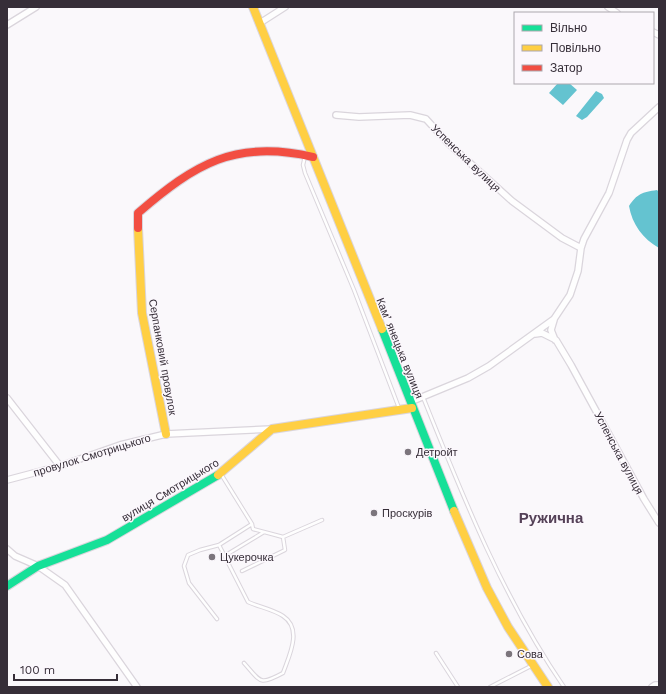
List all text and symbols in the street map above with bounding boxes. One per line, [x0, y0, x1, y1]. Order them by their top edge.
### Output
legend [514, 12, 654, 84]
text: Вільно [550, 21, 588, 35]
text: Повільно [550, 41, 601, 55]
text: Затор [550, 61, 583, 75]
street label: Успенська вулиця [428, 122, 503, 195]
street label: Камʼянецька вулиця [373, 296, 426, 400]
street label: Серпанковий провулок [146, 298, 179, 416]
street label: Успенська вулиця [591, 410, 646, 497]
street label: провулок Смотрицького [32, 431, 152, 480]
place label: Детройт [416, 446, 458, 459]
marker: Детройт [403, 447, 413, 457]
street label: вулиця Смотрицького [119, 456, 221, 525]
place label: Проскурів [382, 507, 433, 520]
marker: Проскурів [369, 508, 379, 518]
district label: Ружична [519, 509, 584, 527]
place label: Цукерочка [220, 551, 274, 564]
marker: Цукерочка [207, 552, 217, 562]
place label: Сова [517, 648, 544, 661]
marker: Сова [504, 649, 514, 659]
scale bar [14, 656, 117, 682]
text: 100 m [20, 663, 55, 677]

